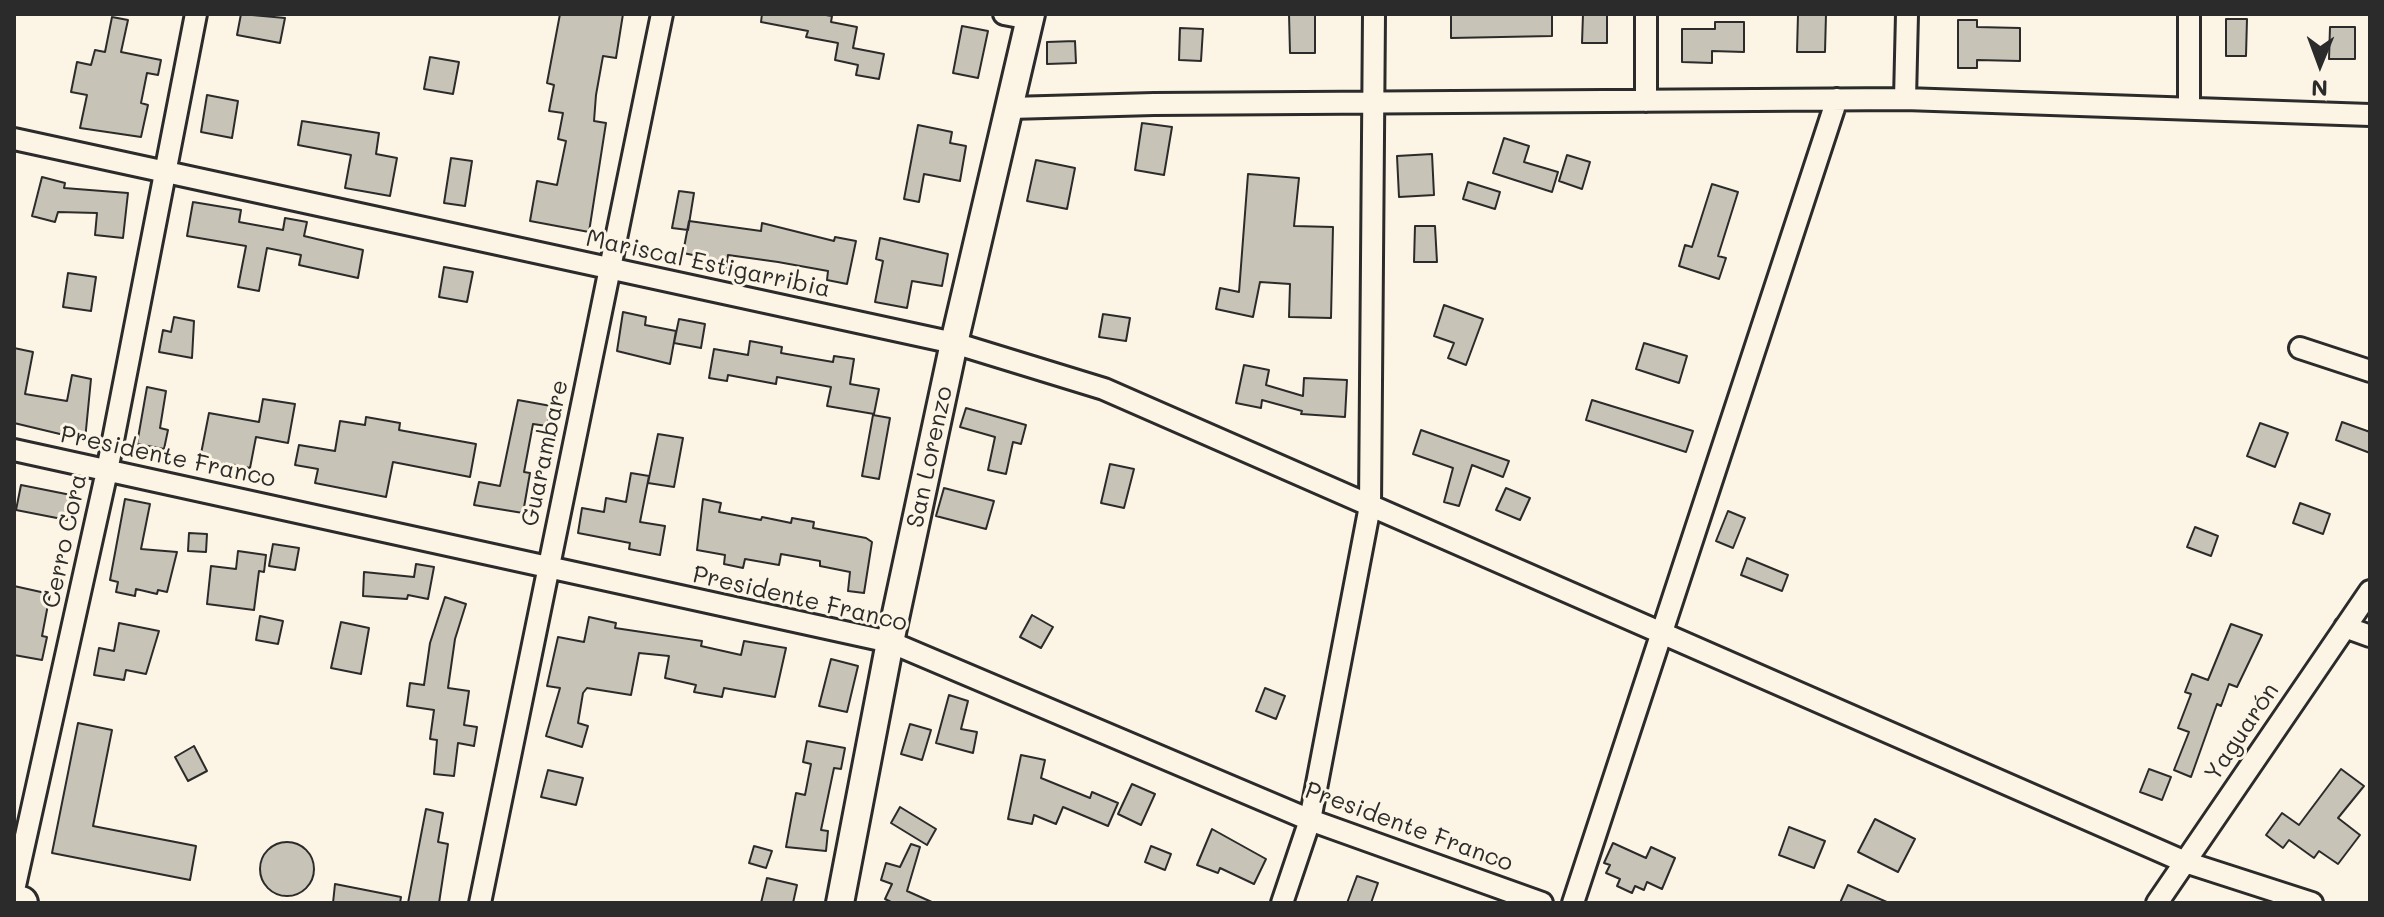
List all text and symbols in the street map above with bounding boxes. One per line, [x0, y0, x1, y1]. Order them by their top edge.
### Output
north arrow [2280, 24, 2360, 104]
text: N [2311, 74, 2328, 103]
street label: Mariscal Estigarribia [583, 224, 833, 304]
street label: Guarambare [515, 377, 575, 529]
street label: San Lorenzo [901, 384, 959, 530]
street label: Presidente Franco [58, 420, 278, 494]
street label: Cerro Cora [37, 471, 93, 611]
street label: Presidente Franco [690, 560, 910, 638]
street label: Yaguarón [2199, 677, 2285, 787]
street label: Presidente Franco [1301, 776, 1517, 878]

